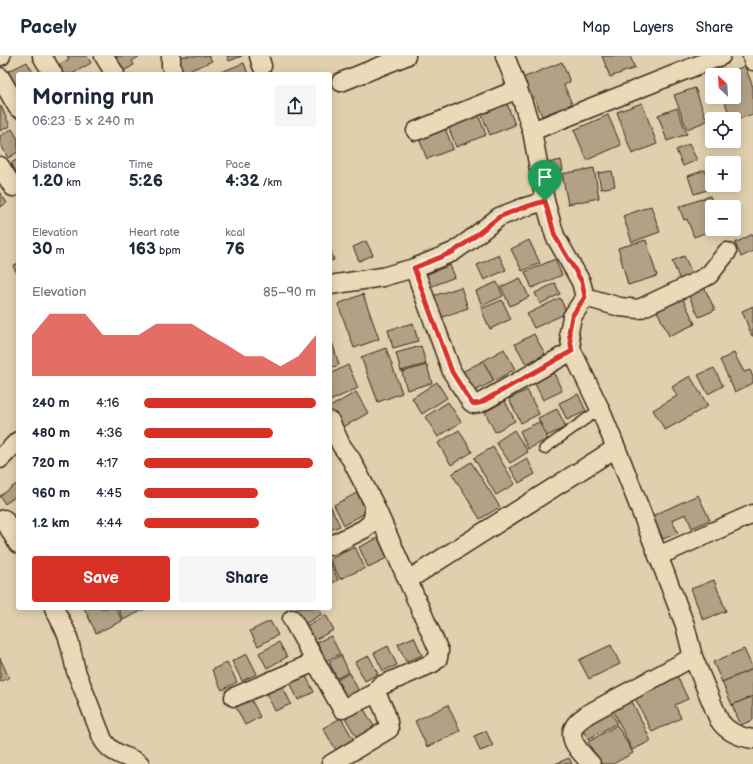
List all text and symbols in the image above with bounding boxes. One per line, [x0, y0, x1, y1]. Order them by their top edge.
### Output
text: Pacely [20, 16, 77, 39]
text: Map [582, 19, 610, 36]
text: Layers [632, 19, 674, 36]
text: Share [696, 19, 733, 36]
north arrow [705, 68, 741, 104]
map controls [705, 68, 741, 236]
text: Morning run [32, 84, 154, 111]
button: share [274, 85, 316, 127]
button: locate [705, 112, 741, 148]
text: 06:23 · 5 × 240 m [32, 113, 135, 129]
button: + [705, 156, 741, 192]
text: Distance [32, 158, 76, 171]
text: Time [129, 158, 153, 171]
text: Pace [225, 158, 250, 171]
pin [528, 160, 562, 201]
icon: arrive [534, 166, 556, 188]
text: 1.20 [32, 171, 63, 191]
text: 5:26 [129, 171, 163, 191]
text: 4:32 [225, 171, 260, 191]
text: km [63, 176, 81, 189]
text: /km [260, 176, 282, 189]
button: − [705, 200, 741, 236]
text: Elevation [32, 226, 78, 239]
text: Heart rate [129, 226, 179, 239]
text: kcal [225, 226, 245, 239]
text: 30 [32, 239, 53, 259]
text: 163 [129, 239, 156, 259]
text: 76 [225, 239, 245, 259]
text: m [53, 244, 65, 257]
text: bpm [156, 244, 181, 257]
text: Elevation [32, 284, 86, 300]
text: 85–90 m [263, 284, 316, 300]
text: 240 m [32, 395, 70, 411]
text: 4:16 [96, 395, 120, 411]
text: 480 m [32, 425, 70, 441]
text: 4:36 [96, 425, 123, 441]
text: 720 m [32, 455, 69, 471]
text: 4:17 [96, 455, 118, 471]
text: 960 m [32, 485, 70, 501]
text: 4:45 [96, 485, 122, 501]
text: 1.2 km [32, 515, 70, 531]
text: 4:44 [96, 515, 122, 531]
button: Save [32, 556, 170, 602]
button: Share [178, 556, 316, 602]

